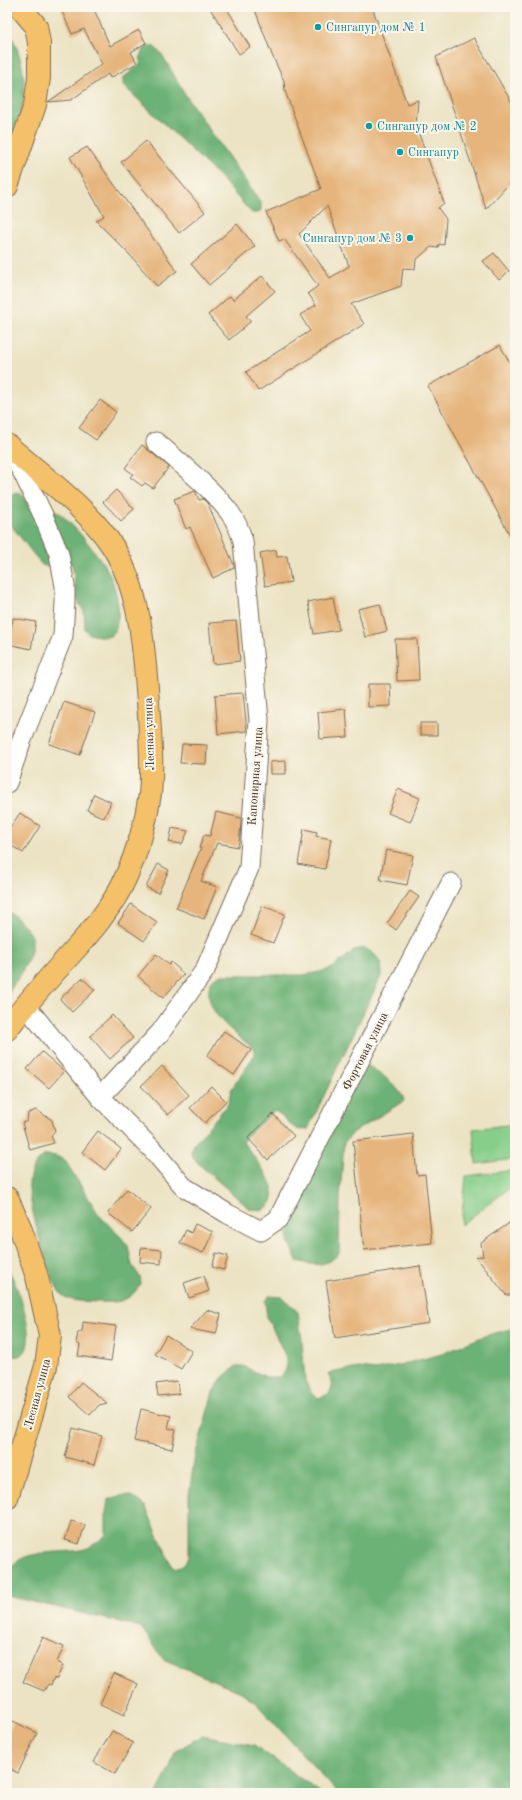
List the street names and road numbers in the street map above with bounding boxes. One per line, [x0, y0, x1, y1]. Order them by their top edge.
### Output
street label: Лесная улица [143, 697, 157, 771]
street label: Капонирная улица [247, 726, 265, 826]
street label: Фортовая улица [341, 1010, 391, 1092]
street label: Лесная улица [23, 1357, 53, 1431]

